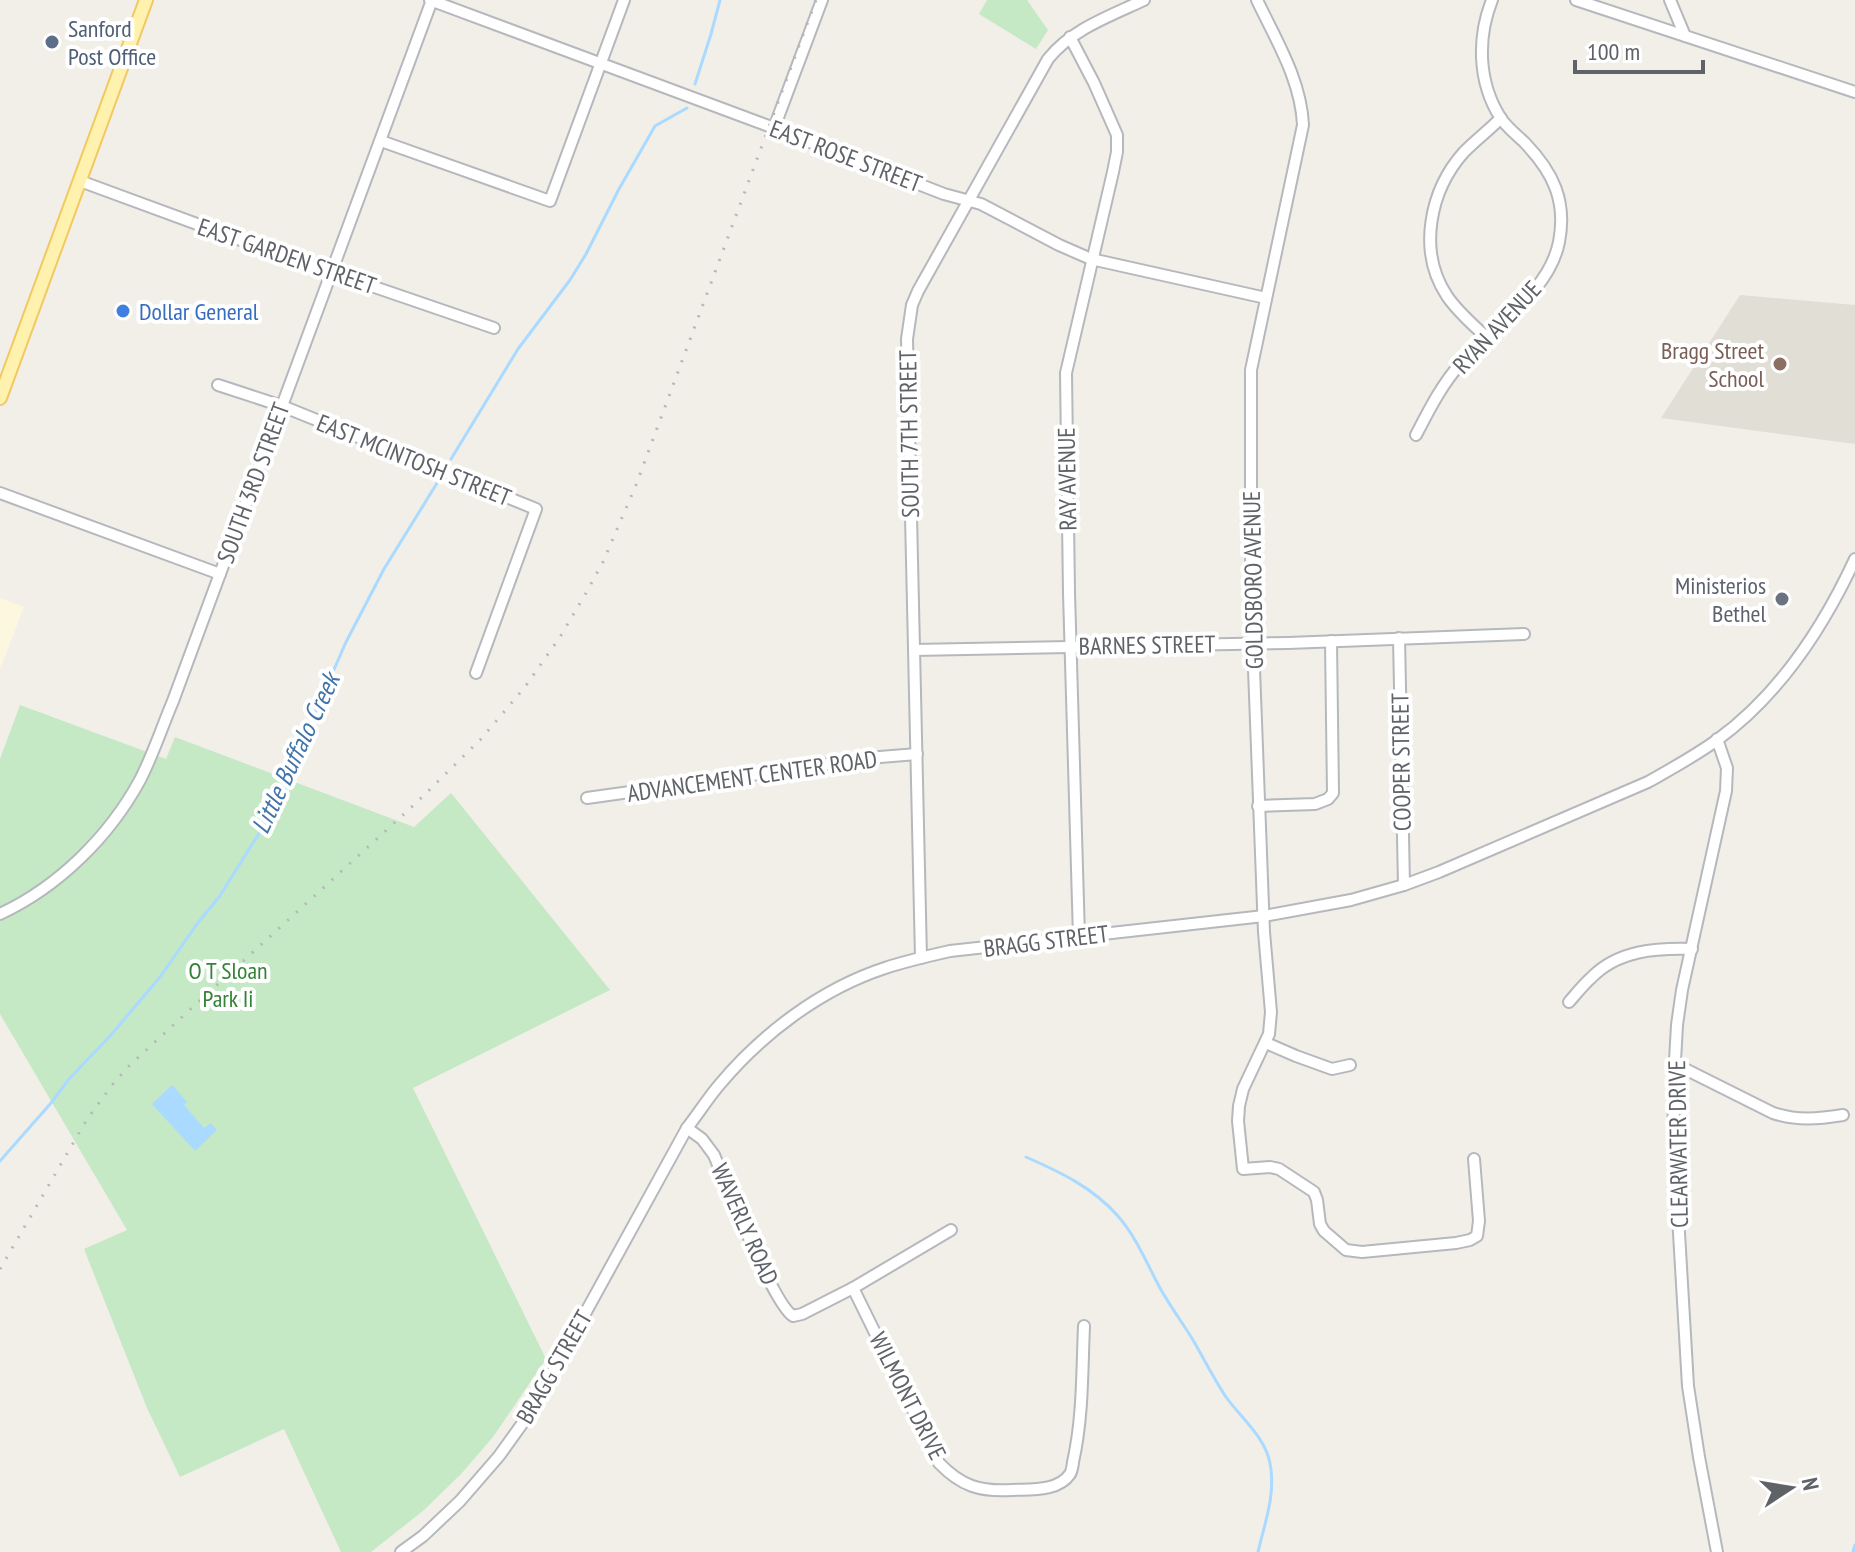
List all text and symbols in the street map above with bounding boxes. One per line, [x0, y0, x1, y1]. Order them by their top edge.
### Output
place label: Sanford Post Office [68, 13, 156, 72]
scale bar [1575, 24, 1703, 74]
marker: Sanford Post Office [43, 33, 61, 51]
text: 100 m [1587, 36, 1640, 67]
street label: EAST ROSE STREET [766, 113, 927, 199]
street label: EAST GARDEN STREET [194, 211, 380, 301]
street label: RYAN AVENUE [1446, 274, 1548, 380]
place label: Dollar General [139, 296, 259, 327]
marker: Dollar General [114, 302, 132, 320]
place label: Bragg Street School [1661, 335, 1764, 394]
street label: SOUTH 7TH STREET [892, 349, 926, 518]
marker: Bragg Street School [1771, 355, 1789, 373]
street label: SOUTH 3RD STREET [210, 398, 296, 567]
street label: EAST MCINTOSH STREET [312, 407, 516, 513]
street label: RAY AVENUE [1051, 427, 1083, 531]
street label: GOLDSBORO AVENUE [1236, 491, 1270, 669]
place label: Ministerios Bethel [1675, 570, 1766, 629]
marker: Ministerios Bethel [1773, 590, 1791, 608]
street label: BARNES STREET [1078, 628, 1216, 662]
water label: Little Buffalo Creek [243, 665, 348, 838]
street label: COOPER STREET [1384, 692, 1418, 831]
street label: ADVANCEMENT CENTER ROAD [625, 743, 879, 809]
street label: BRAGG STREET [982, 918, 1111, 964]
park label: O T Sloan Park Ii [188, 955, 268, 1014]
street label: CLEARWATER DRIVE [1661, 1060, 1695, 1228]
street label: WAVERLY ROAD [704, 1158, 786, 1290]
street label: BRAGG STREET [509, 1305, 599, 1429]
street label: WILMONT DRIVE [863, 1327, 953, 1465]
north arrow [1751, 1448, 1831, 1528]
text: N [1796, 1475, 1825, 1493]

